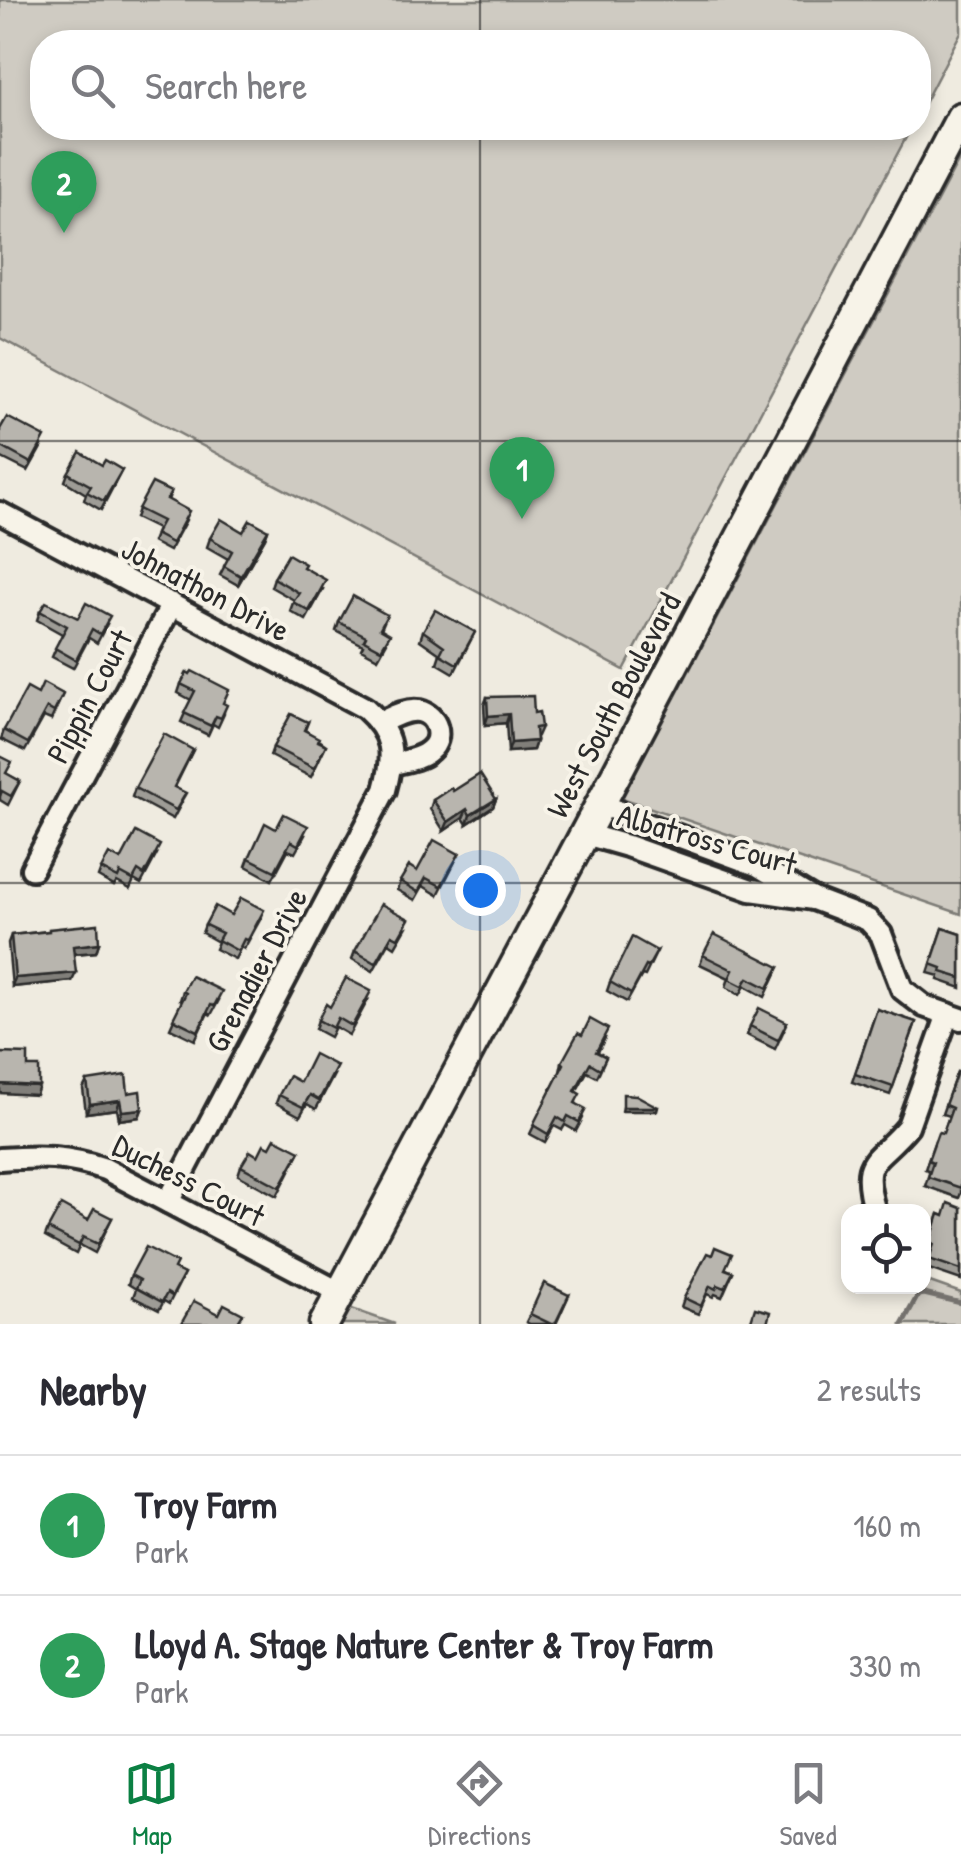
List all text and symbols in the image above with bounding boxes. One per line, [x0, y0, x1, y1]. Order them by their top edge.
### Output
search box [30, 30, 931, 140]
icon: search [65, 58, 120, 113]
text: Search here [145, 59, 307, 111]
pin: 2 [32, 150, 96, 233]
pin: 1 [490, 436, 554, 519]
street label: Johnathon Drive [114, 527, 298, 651]
street label: West South Boulevard [536, 585, 690, 825]
street label: Pippin Court [36, 621, 143, 770]
street label: Albatross Court [612, 793, 803, 885]
your location [455, 865, 506, 916]
street label: Grenadier Drive [195, 880, 317, 1059]
street label: Duchess Court [106, 1123, 273, 1237]
map controls [841, 1204, 931, 1294]
button: locate [841, 1204, 931, 1294]
text: Nearby [40, 1361, 147, 1418]
text: 2 results [817, 1368, 921, 1411]
text: Troy Farm [135, 1478, 277, 1530]
text: 1 [67, 1504, 78, 1547]
text: 160 m [853, 1504, 921, 1547]
text: Park [135, 1530, 189, 1573]
text: Lloyd A. Stage Nature Center & Troy Farm [135, 1618, 713, 1670]
text: 2 [65, 1644, 80, 1687]
text: 330 m [849, 1644, 921, 1687]
text: Park [135, 1670, 189, 1713]
tab: Map [124, 1756, 179, 1854]
tab: Directions [428, 1756, 531, 1854]
tab: Saved [780, 1756, 837, 1854]

